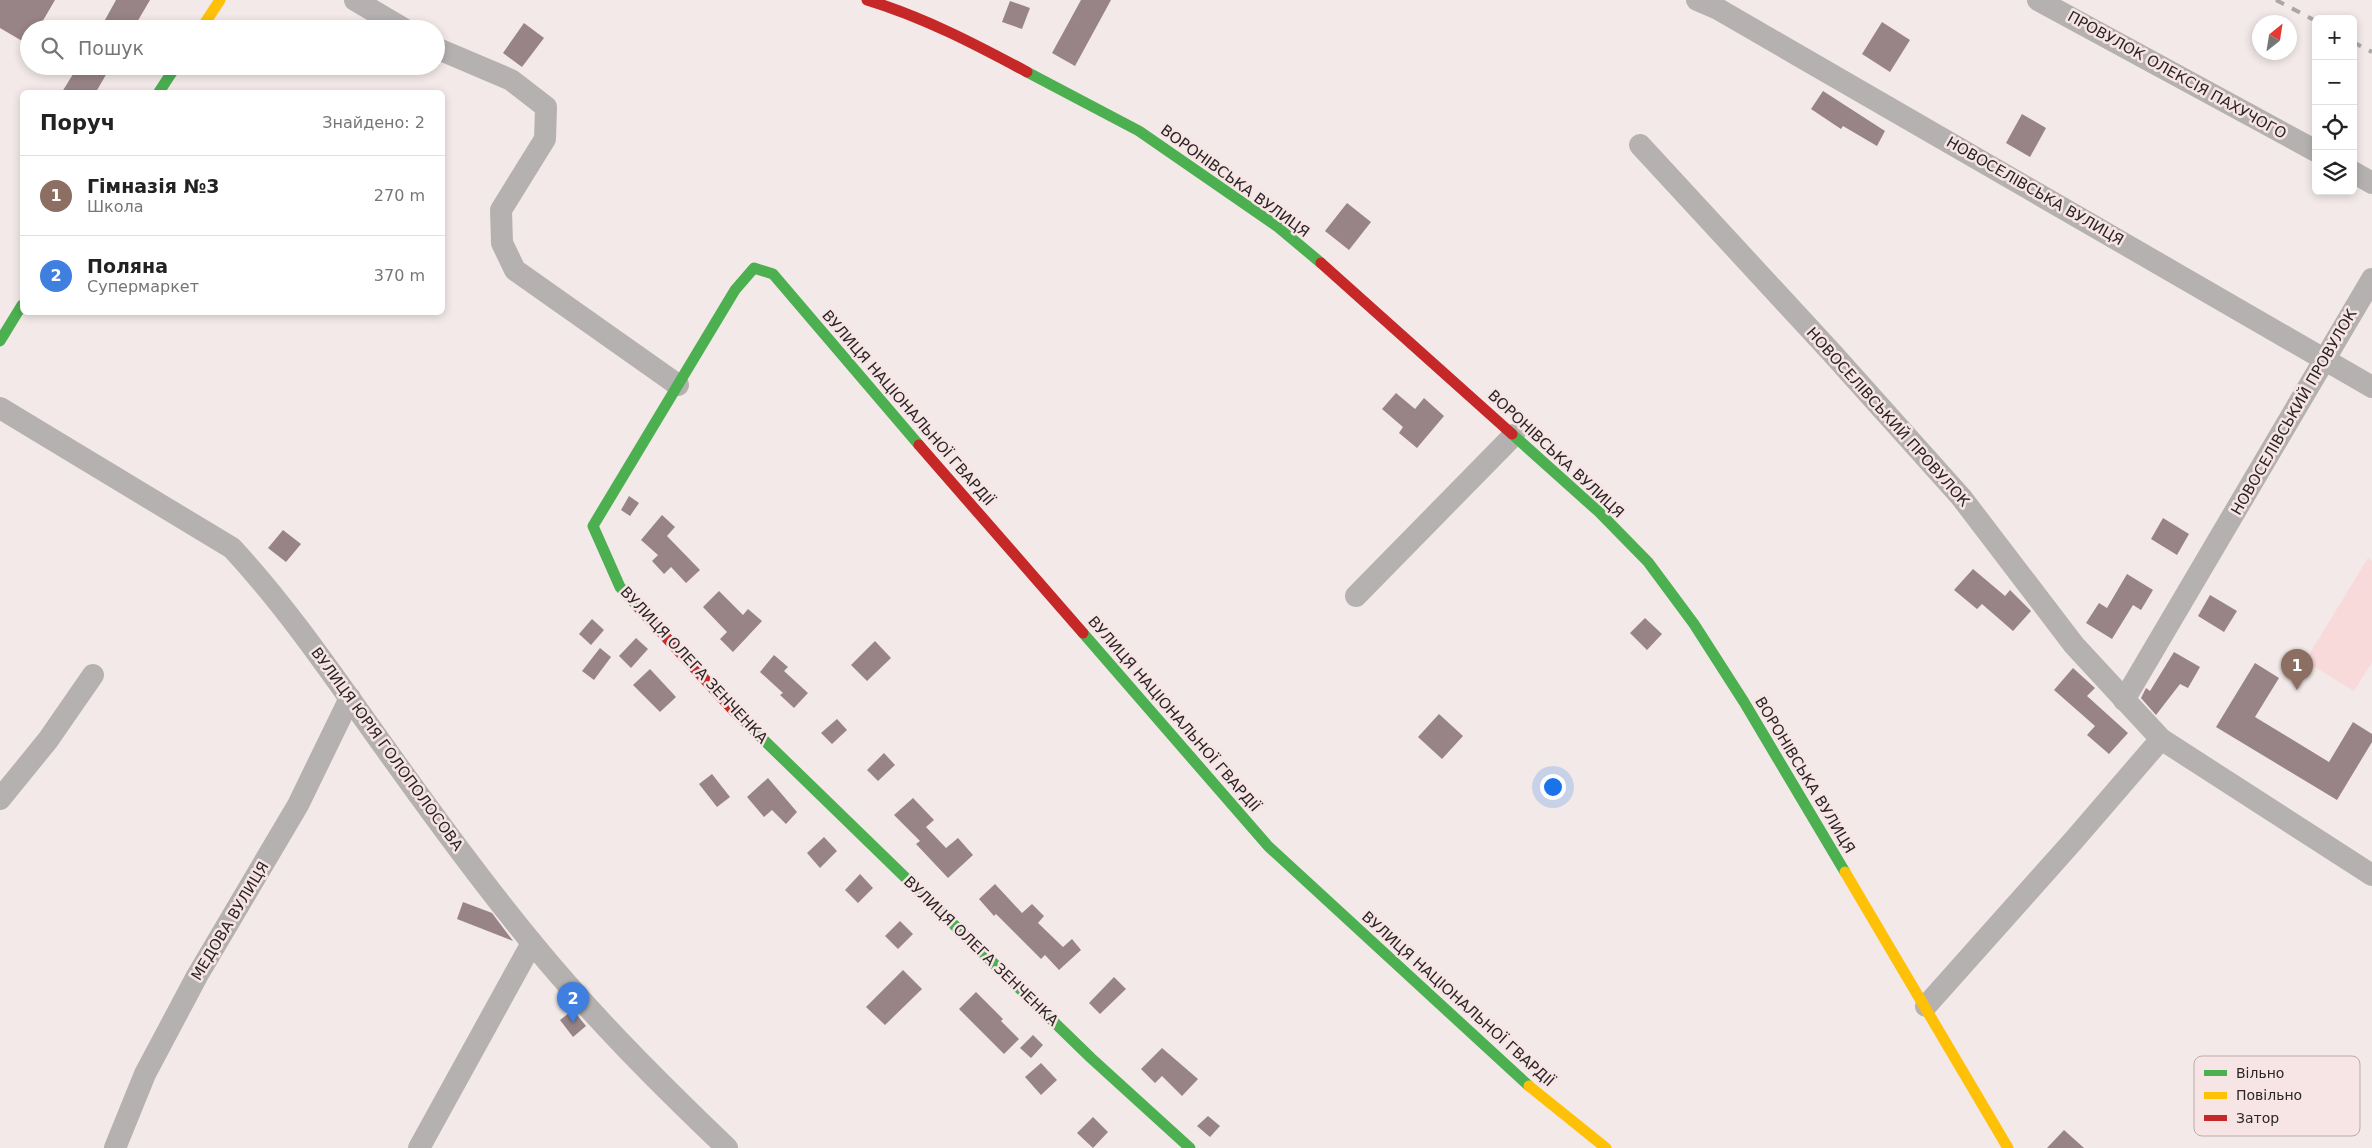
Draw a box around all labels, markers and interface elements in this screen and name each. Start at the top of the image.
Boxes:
street label: ПРОВУЛОК ОЛЕКСІЯ ПАХУЧОГО [2064,7,2290,143]
north arrow [2252,15,2297,60]
map controls [2312,15,2357,195]
button: + [2312,15,2357,60]
search box [20,20,445,75]
icon: search [38,34,66,62]
text: Пошук [78,37,144,59]
button: − [2312,60,2357,105]
button: locate [2312,105,2357,150]
text: Поруч [40,111,115,135]
text: Знайдено: 2 [322,113,425,132]
street label: ВОРОНІВСЬКА ВУЛИЦЯ [1157,121,1313,241]
street label: НОВОСЕЛІВСЬКА ВУЛИЦЯ [1943,133,2127,249]
button: layers [2312,150,2357,195]
text: Гімназія №3 [87,175,220,197]
text: 1 [50,186,62,205]
text: 270 m [374,186,425,205]
text: Школа [87,197,144,216]
text: Поляна [87,255,168,277]
text: 2 [50,266,62,285]
text: 370 m [374,266,425,285]
text: Супермаркет [87,277,199,296]
street label: НОВОСЕЛІВСЬКИЙ ПРОВУЛОК [2227,305,2361,518]
street label: ВУЛИЦЯ НАЦІОНАЛЬНОЇ ГВАРДІЇ [818,306,999,510]
street label: НОВОСЕЛІВСЬКИЙ ПРОВУЛОК [1803,323,1974,511]
street label: ВОРОНІВСЬКА ВУЛИЦЯ [1484,386,1628,522]
street label: ВУЛИЦЯ ОЛЕГА ЗЕНЧЕНКА [617,583,772,748]
street label: ВУЛИЦЯ НАЦІОНАЛЬНОЇ ГВАРДІЇ [1084,612,1265,816]
street label: ВУЛИЦЯ ЮРІЯ ГОЛОПОЛОСОВА [307,644,467,855]
pin: 1 [2281,649,2313,690]
street label: ВОРОНІВСЬКА ВУЛИЦЯ [1751,693,1859,857]
your location [1540,774,1566,800]
street label: МЕДОВА ВУЛИЦЯ [187,858,273,984]
street label: ВУЛИЦЯ ОЛЕГА ЗЕНЧЕНКА [900,872,1063,1030]
street label: ВУЛИЦЯ НАЦІОНАЛЬНОЇ ГВАРДІЇ [1358,907,1559,1091]
pin: 2 [557,982,589,1023]
legend [2194,1056,2360,1136]
text: Вільно [2236,1065,2284,1081]
text: Повільно [2236,1087,2302,1103]
text: Затор [2236,1110,2279,1126]

